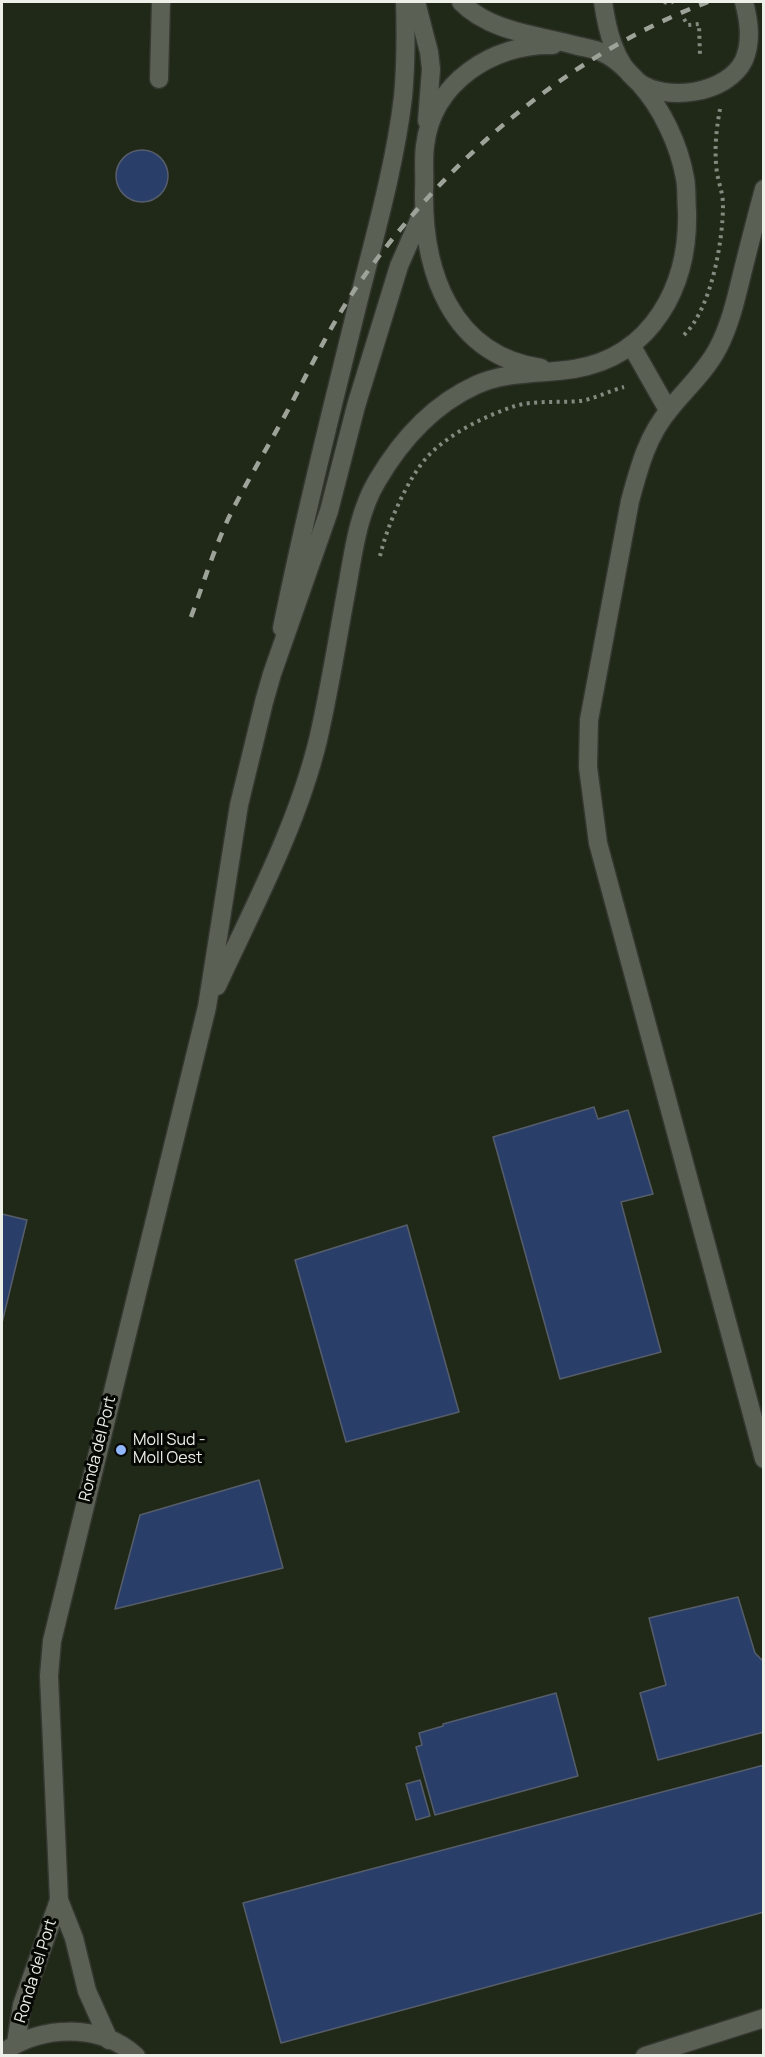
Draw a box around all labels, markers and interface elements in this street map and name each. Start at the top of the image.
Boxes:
street label: Ronda del Port [76,1394,120,1504]
place label: Moll Sud - Moll Oest [133,1431,205,1469]
marker: Moll Sud - Moll Oest [114,1443,128,1457]
street label: Ronda del Port [11,1917,61,2025]

